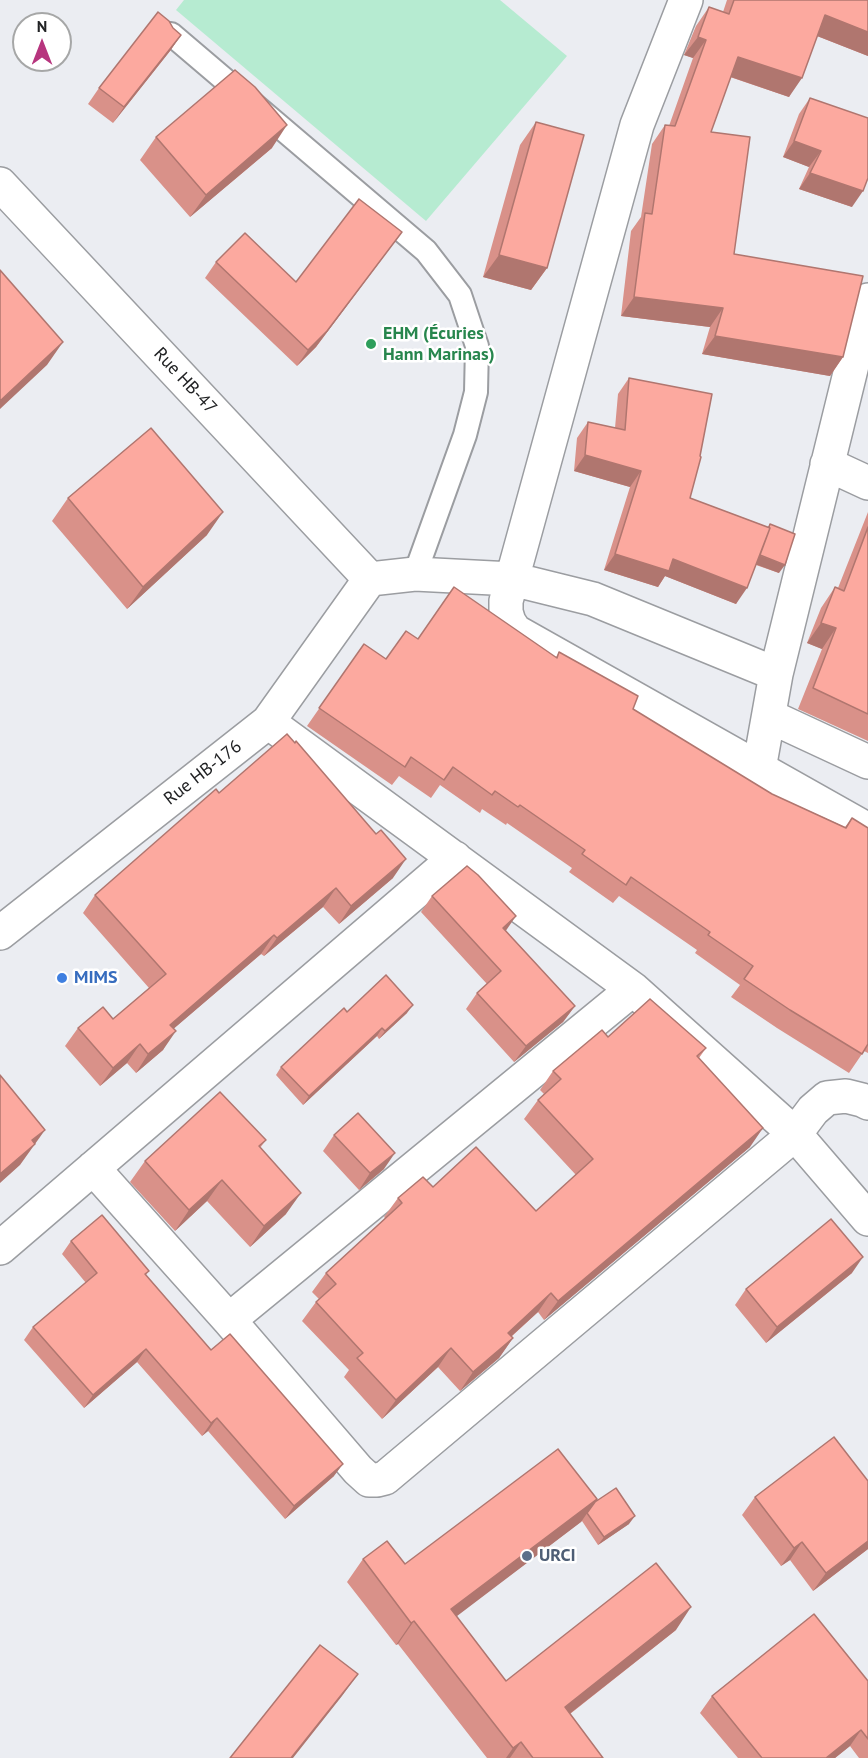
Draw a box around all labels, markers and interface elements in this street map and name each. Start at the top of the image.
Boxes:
north arrow [12,12,72,72]
text: N [37,16,47,36]
place label: EHM (Écuries Hann Marinas) [383,323,495,366]
marker: EHM (Écuries Hann Marinas) [364,337,378,351]
street label: Rue HB-47 [149,343,221,419]
street label: Rue HB-176 [160,736,246,810]
place label: MIMS [74,967,117,989]
marker: MIMS [55,971,69,985]
place label: URCI [539,1545,576,1567]
marker: URCI [520,1549,534,1563]

